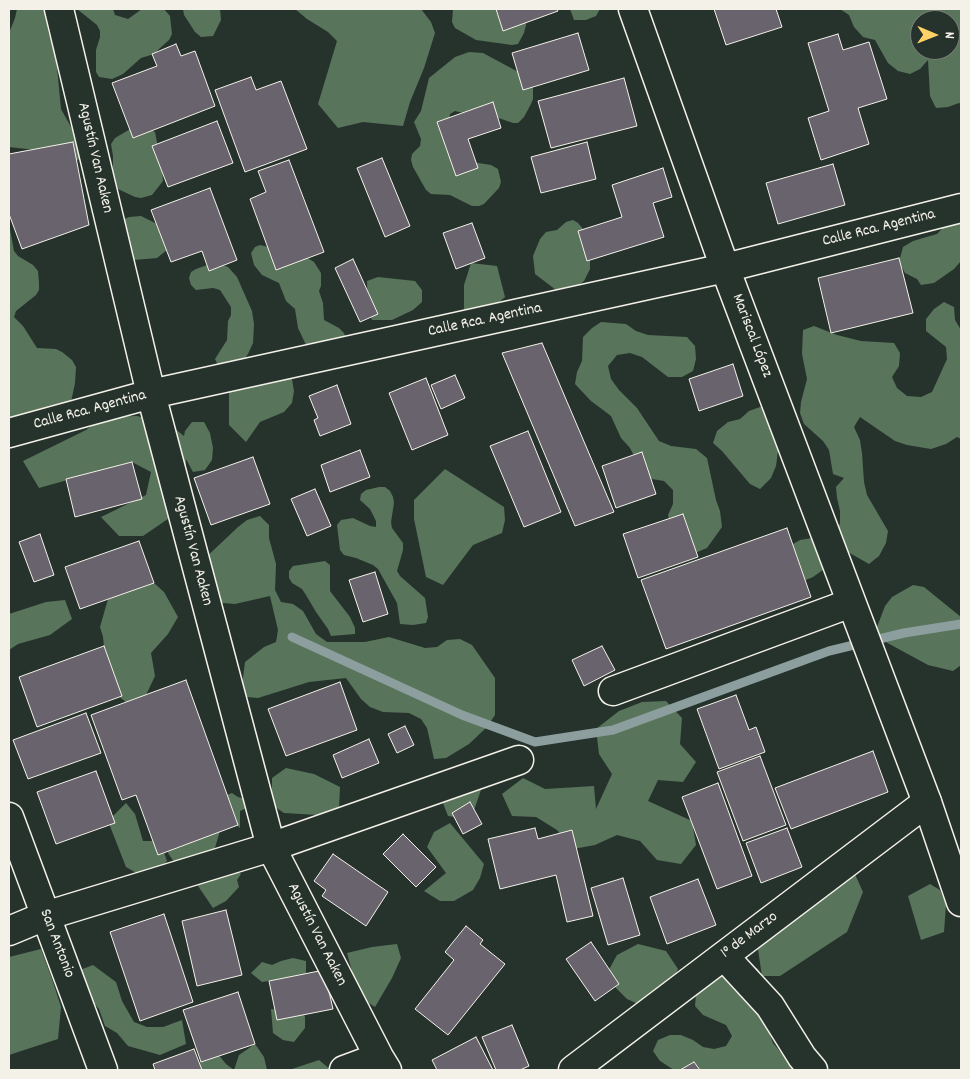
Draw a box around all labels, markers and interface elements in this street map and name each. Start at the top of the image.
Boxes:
north arrow [910,10,960,60]
text: N [939,32,959,39]
street label: Agustín Van Aaken [72,101,116,215]
street label: Calle Rca. Agentina [821,206,937,252]
street label: Mariscal López [726,291,776,381]
street label: Calle Rca. Agentina [426,300,544,342]
street label: Calle Rca. Agentina [32,387,148,435]
street label: Agustín Van Aaken [168,494,216,608]
street label: Agustín Van Aaken [282,880,350,990]
street label: San Antonio [34,907,78,981]
street label: 1° de Marzo [718,908,782,964]

